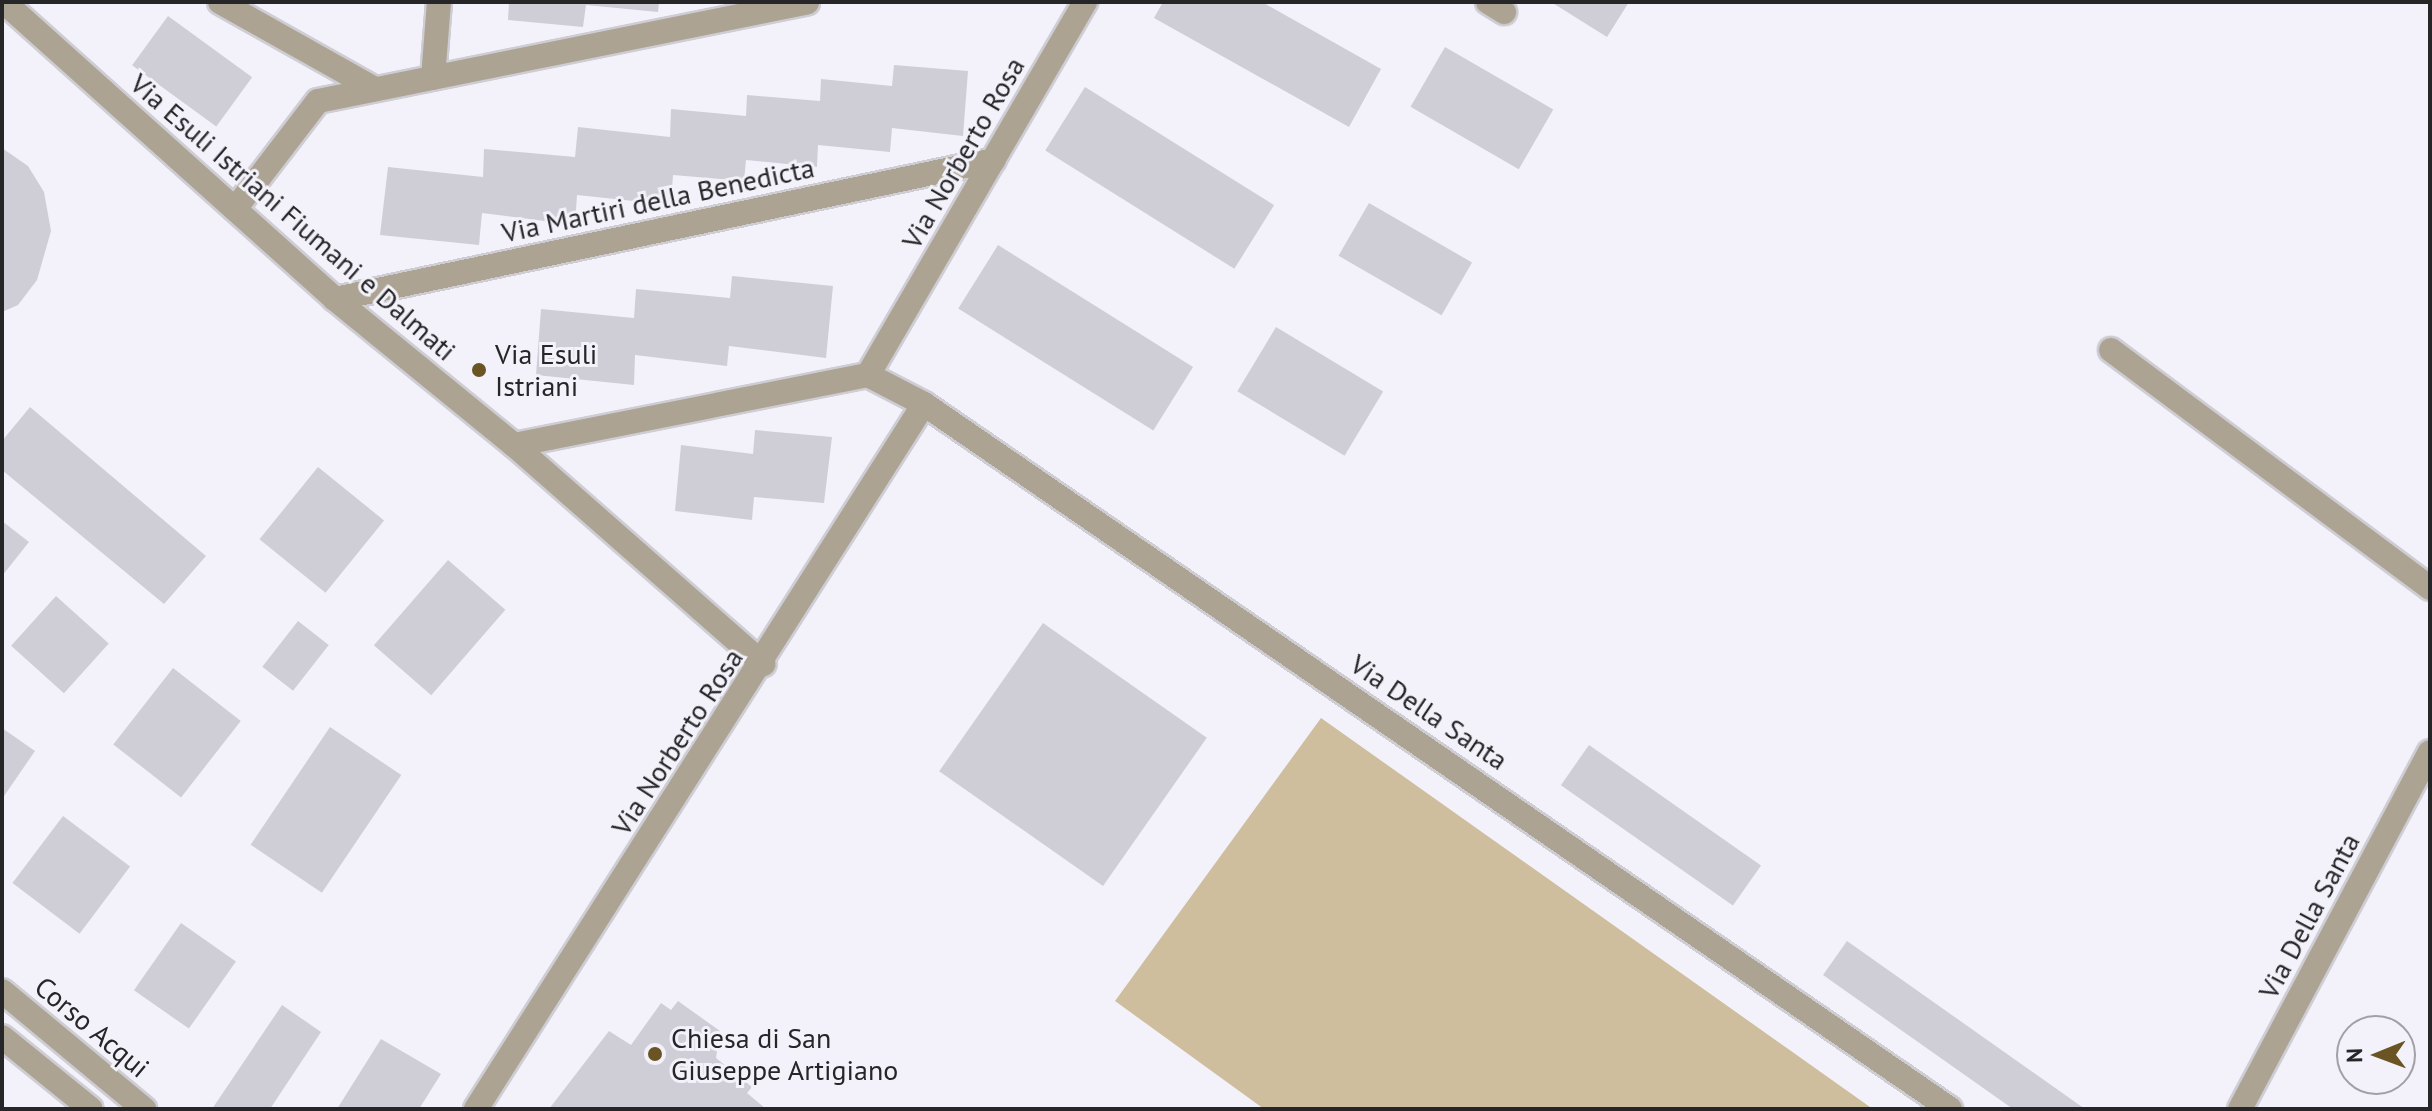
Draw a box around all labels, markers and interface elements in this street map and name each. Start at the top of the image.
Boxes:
street label: Via Norberto Rosa [895,51,1031,255]
street label: Via Esuli Istriani Fiumani e Dalmati [123,67,463,367]
street label: Via Martiri della Benedicta [499,150,817,250]
place label: Via Esuli Istriani [495,337,597,403]
marker: Via Esuli Istriani [470,361,488,379]
street label: Via Norberto Rosa [604,642,750,842]
street label: Via Della Santa [1344,647,1514,777]
street label: Via Della Santa [2251,828,2367,1004]
street label: Corso Acqui [28,969,156,1085]
north arrow [2336,1015,2416,1095]
place label: Chiesa di San Giuseppe Artigiano [671,1021,899,1087]
marker: Chiesa di San Giuseppe Artigiano [646,1045,664,1063]
text: N [2340,1048,2368,1063]

